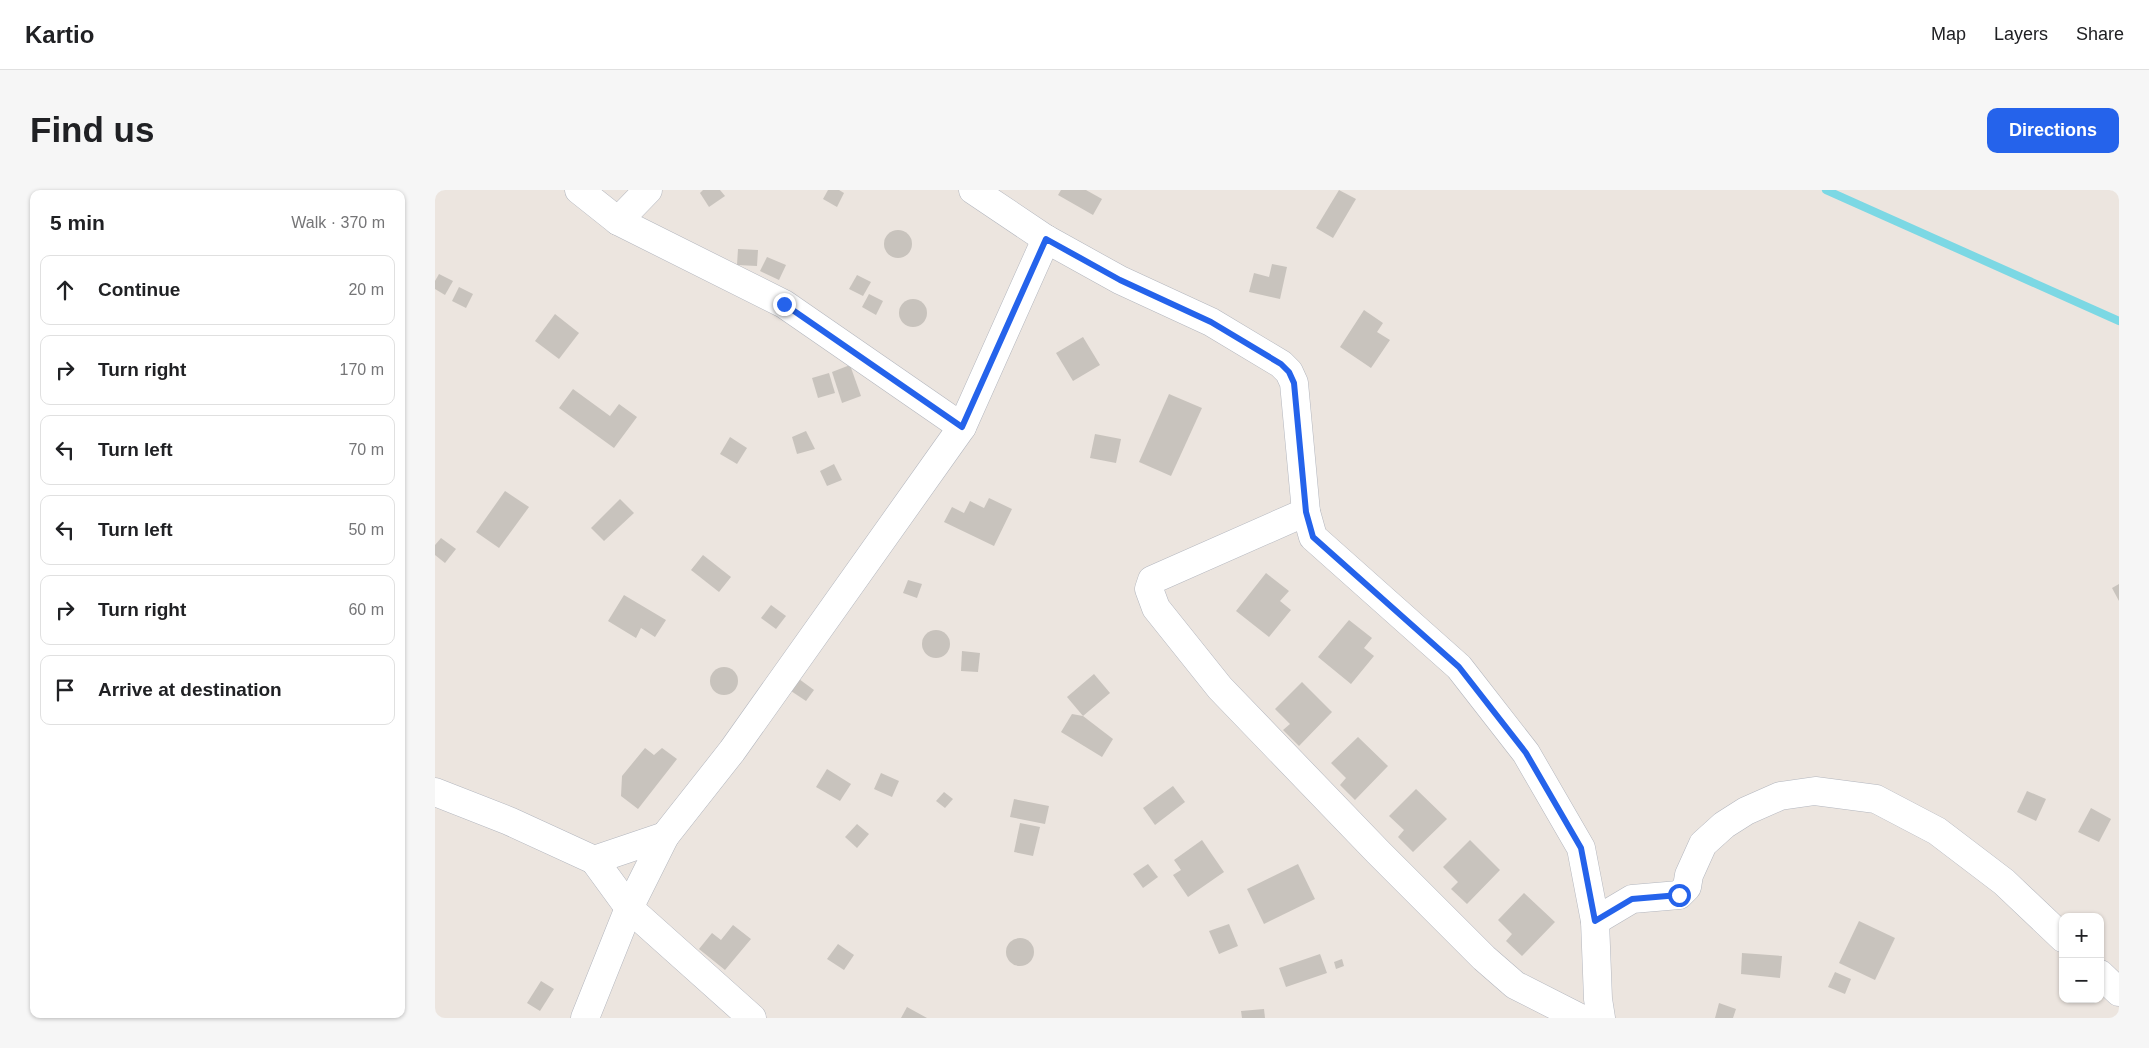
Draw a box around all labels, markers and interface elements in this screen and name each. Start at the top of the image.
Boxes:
text: Kartio [25,21,94,48]
text: Map [1931,24,1966,44]
text: Layers [1994,24,2048,44]
text: Share [2076,24,2124,44]
button: Directions [1987,108,2119,153]
text: Find us [30,110,154,149]
text: 5 min [50,211,105,234]
text: Walk · 370 m [291,214,385,231]
icon: ahead [51,276,79,304]
text: Continue [98,279,180,300]
text: 20 m [348,281,384,298]
route end [773,293,796,316]
icon: right [51,356,79,384]
text: Turn right [98,359,186,380]
text: 170 m [340,361,384,378]
icon: left [51,436,79,464]
text: Turn left [98,439,173,460]
text: 70 m [348,441,384,458]
icon: left [51,516,79,544]
text: Turn left [98,519,173,540]
text: 50 m [348,521,384,538]
icon: right [51,596,79,624]
text: Turn right [98,599,186,620]
text: 60 m [348,601,384,618]
icon: arrive [51,676,79,704]
text: Arrive at destination [98,679,282,700]
route start [1668,884,1691,907]
map controls [2059,913,2104,1003]
button: + [2059,913,2104,958]
button: − [2059,958,2104,1003]

